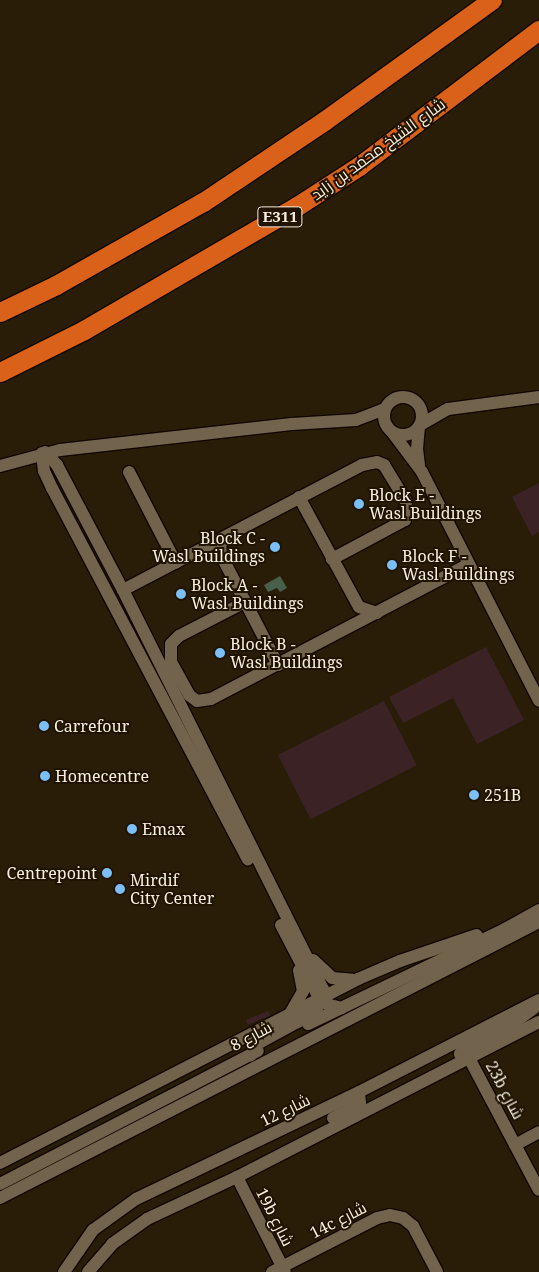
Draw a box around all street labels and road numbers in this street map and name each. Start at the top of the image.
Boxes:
street label: شارع الشيخ محمد بن زايد [307,94,449,204]
road number: E311 [256,204,304,230]
street label: شارع 8 [227,1017,275,1055]
street label: 23b شارع [482,1058,528,1122]
street label: شارع 12 [257,1090,313,1130]
street label: 19b شارع [252,1185,298,1249]
street label: 14c شارع [307,1198,369,1242]

